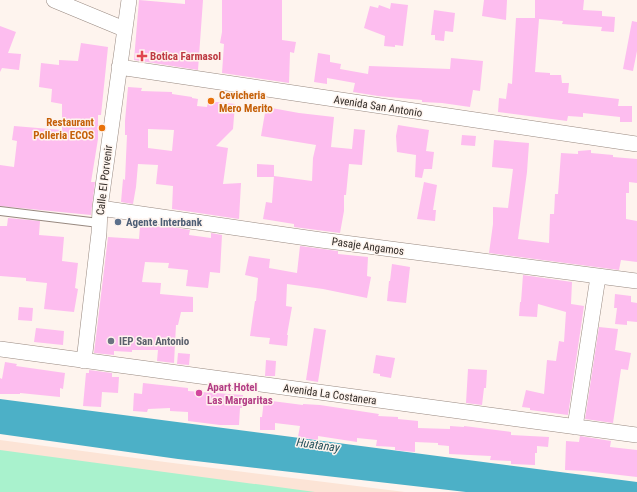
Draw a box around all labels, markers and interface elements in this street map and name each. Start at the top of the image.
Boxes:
place label: Botica Farmasol [150,50,221,63]
marker: Botica Farmasol [137,51,147,61]
place label: Cevicheria Mero Merito [219,89,273,115]
street label: Avenida San Antonio [333,93,424,120]
marker: Cevicheria Mero Merito [206,96,216,106]
place label: Restaurant Polleria ECOS [33,116,95,142]
marker: Restaurant Polleria ECOS [97,123,107,133]
street label: Calle El Porvenir [94,144,115,216]
place label: Agente Interbank [126,216,203,229]
marker: Agente Interbank [113,217,123,227]
street label: Pasaje Angamos [331,235,405,258]
place label: IEP San Antonio [119,335,190,348]
marker: IEP San Antonio [106,336,116,346]
place label: Apart Hotel Las Margaritas [207,381,273,407]
street label: Avenida La Costanera [282,382,377,407]
marker: Apart Hotel Las Margaritas [194,388,204,398]
water label: Huatanay [296,435,342,455]

